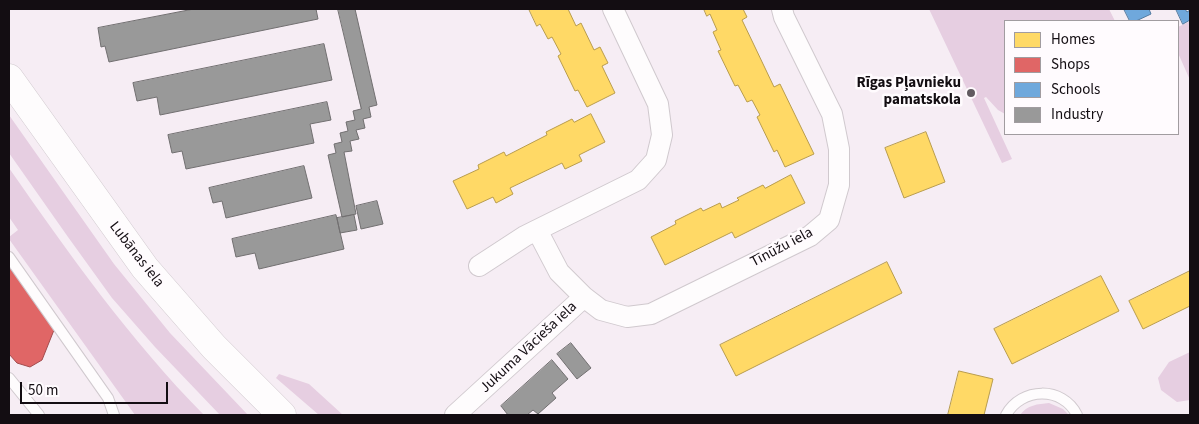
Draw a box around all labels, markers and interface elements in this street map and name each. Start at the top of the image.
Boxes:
legend [1004,20,1179,135]
text: Homes [1051,29,1095,50]
text: Shops [1051,54,1090,75]
place label: Rīgas Pļavnieku pamatskola [856,75,961,110]
text: Schools [1051,79,1100,100]
marker: Rīgas Pļavnieku pamatskola [965,87,977,99]
text: Industry [1051,104,1103,125]
street label: Lubānas iela [105,219,167,291]
street label: Tīnūžu iela [748,224,816,272]
street label: Jukuma Vācieša iela [477,298,581,398]
scale bar [22,372,170,404]
text: 50 m [28,380,58,401]

